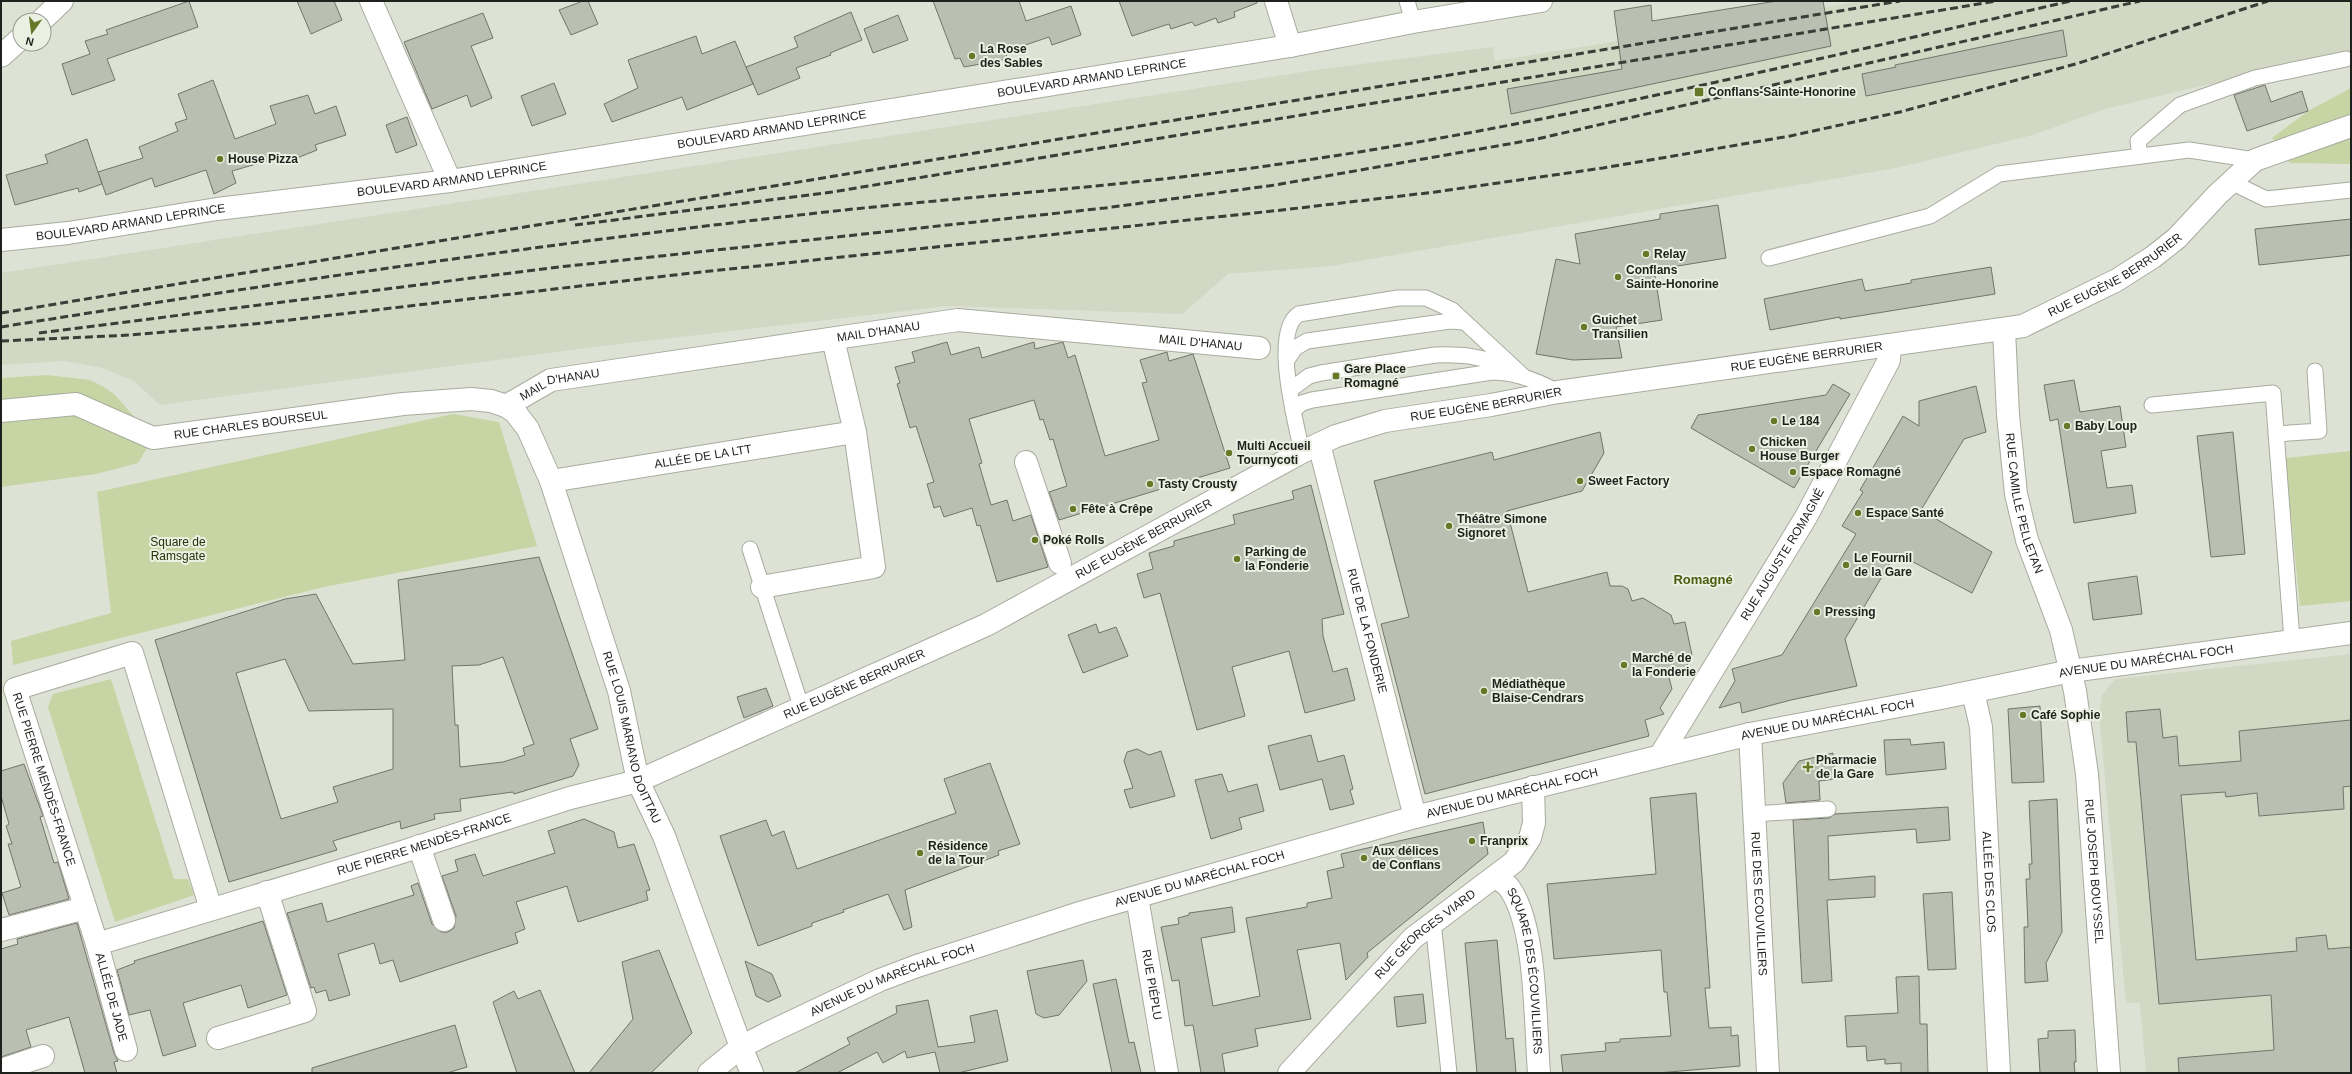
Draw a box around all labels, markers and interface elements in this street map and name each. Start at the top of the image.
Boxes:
north arrow [12,12,52,52]
text: N [24,35,35,48]
place label: La Rose des Sables [980,42,1043,70]
marker: La Rose des Sables [967,51,977,61]
street label: BOULEVARD ARMAND LEPRINCE [996,56,1187,100]
place label: Conflans-Sainte-Honorine [1708,85,1856,99]
marker: Conflans-Sainte-Honorine [1693,86,1705,98]
street label: BOULEVARD ARMAND LEPRINCE [676,107,867,151]
place label: House Pizza [228,152,298,166]
marker: House Pizza [215,154,225,164]
street label: BOULEVARD ARMAND LEPRINCE [356,159,548,199]
street label: BOULEVARD ARMAND LEPRINCE [35,201,226,243]
street label: RUE EUGÈNE BERRURIER [2046,230,2185,320]
place label: Relay [1654,247,1686,261]
marker: Relay [1641,249,1651,259]
place label: Conflans Sainte-Honorine [1626,263,1719,291]
marker: Conflans Sainte-Honorine [1613,272,1623,282]
place label: Guichet Transilien [1592,313,1648,341]
street label: MAIL D'HANAU [836,319,921,345]
marker: Guichet Transilien [1579,322,1589,332]
street label: MAIL D'HANAU [1158,332,1243,353]
street label: RUE EUGÈNE BERRURIER [1730,339,1884,374]
place label: Gare Place Romagné [1344,362,1406,390]
street label: MAIL D'HANAU [517,366,601,404]
marker: Gare Place Romagné [1331,371,1341,381]
street label: RUE EUGÈNE BERRURIER [1409,384,1563,424]
street label: RUE CHARLES BOURSEUL [173,407,329,442]
place label: Le 184 [1782,414,1820,428]
marker: Le 184 [1769,416,1779,426]
place label: Baby Loup [2075,419,2137,433]
marker: Baby Loup [2062,421,2072,431]
street label: RUE CAMILLE PELLETAN [2003,432,2046,575]
place label: Chicken House Burger [1760,435,1840,463]
place label: Multi Accueil Tournycoti [1237,439,1311,467]
street label: ALLÉE DE LA LTT [653,442,753,471]
marker: Chicken House Burger [1747,444,1757,454]
marker: Multi Accueil Tournycoti [1224,448,1234,458]
place label: Espace Romagné [1801,465,1901,479]
marker: Espace Romagné [1788,467,1798,477]
place label: Sweet Factory [1588,474,1670,488]
marker: Sweet Factory [1575,476,1585,486]
place label: Tasty Crousty [1158,477,1237,491]
marker: Tasty Crousty [1145,479,1155,489]
street label: RUE AUGUSTE ROMAGNÉ [1738,485,1827,623]
street label: RUE EUGÈNE BERRURIER [1073,496,1215,582]
place label: Fête à Crêpe [1081,502,1153,516]
marker: Fête à Crêpe [1068,504,1078,514]
place label: Espace Santé [1866,506,1944,520]
marker: Espace Santé [1853,508,1863,518]
place label: Théâtre Simone Signoret [1457,512,1547,540]
marker: Théâtre Simone Signoret [1444,521,1454,531]
place label: Poké Rolls [1043,533,1105,547]
park label: Square de Ramsgate [150,535,206,563]
marker: Poké Rolls [1030,535,1040,545]
place label: Parking de la Fonderie [1245,545,1309,573]
place label: Le Fournil de la Gare [1854,551,1912,579]
marker: Parking de la Fonderie [1232,554,1242,564]
marker: Le Fournil de la Gare [1841,560,1851,570]
street label: RUE DE LA FONDERIE [1344,567,1390,695]
district label: Romagné [1673,572,1733,587]
place label: Pressing [1825,605,1876,619]
marker: Pressing [1812,607,1822,617]
street label: AVENUE DU MARÉCHAL FOCH [2057,642,2234,680]
street label: RUE EUGÈNE BERRURIER [781,646,927,722]
street label: RUE LOUIS MARIANO DOITTAU [600,649,664,826]
place label: Marché de la Fonderie [1632,651,1696,679]
marker: Marché de la Fonderie [1619,660,1629,670]
place label: Médiathèque Blaise-Cendrars [1492,677,1584,705]
marker: Médiathèque Blaise-Cendrars [1479,686,1489,696]
street label: RUE PIERRE MENDÈS-FRANCE [10,691,78,868]
street label: AVENUE DU MARÉCHAL FOCH [1739,696,1915,743]
place label: Café Sophie [2031,708,2101,722]
marker: Café Sophie [2018,710,2028,720]
place label: Pharmacie de la Gare [1816,753,1877,781]
marker: Pharmacie de la Gare [1803,762,1813,772]
street label: AVENUE DU MARÉCHAL FOCH [1425,765,1599,821]
street label: RUE JOSEPH BOUYSSEL [2082,799,2106,944]
street label: RUE PIERRE MENDÈS-FRANCE [335,810,513,878]
street label: RUE DES ECOUVILLIERS [1748,831,1770,976]
street label: ALLÉE DES CLOS [1979,831,1999,933]
place label: Franprix [1480,834,1528,848]
marker: Franprix [1467,836,1477,846]
place label: Résidence de la Tour [928,839,988,867]
place label: Aux délices de Conflans [1372,844,1441,872]
marker: Résidence de la Tour [915,848,925,858]
street label: AVENUE DU MARÉCHAL FOCH [1113,848,1286,910]
marker: Aux délices de Conflans [1359,853,1369,863]
street label: SQUARE DES ÉCOUVILLIERS [1504,885,1545,1055]
street label: RUE GEORGES VIARD [1372,886,1479,982]
street label: AVENUE DU MARÉCHAL FOCH [808,941,976,1019]
street label: RUE PIÉPLU [1139,948,1165,1021]
street label: ALLÉE DE JADE [93,951,130,1043]

